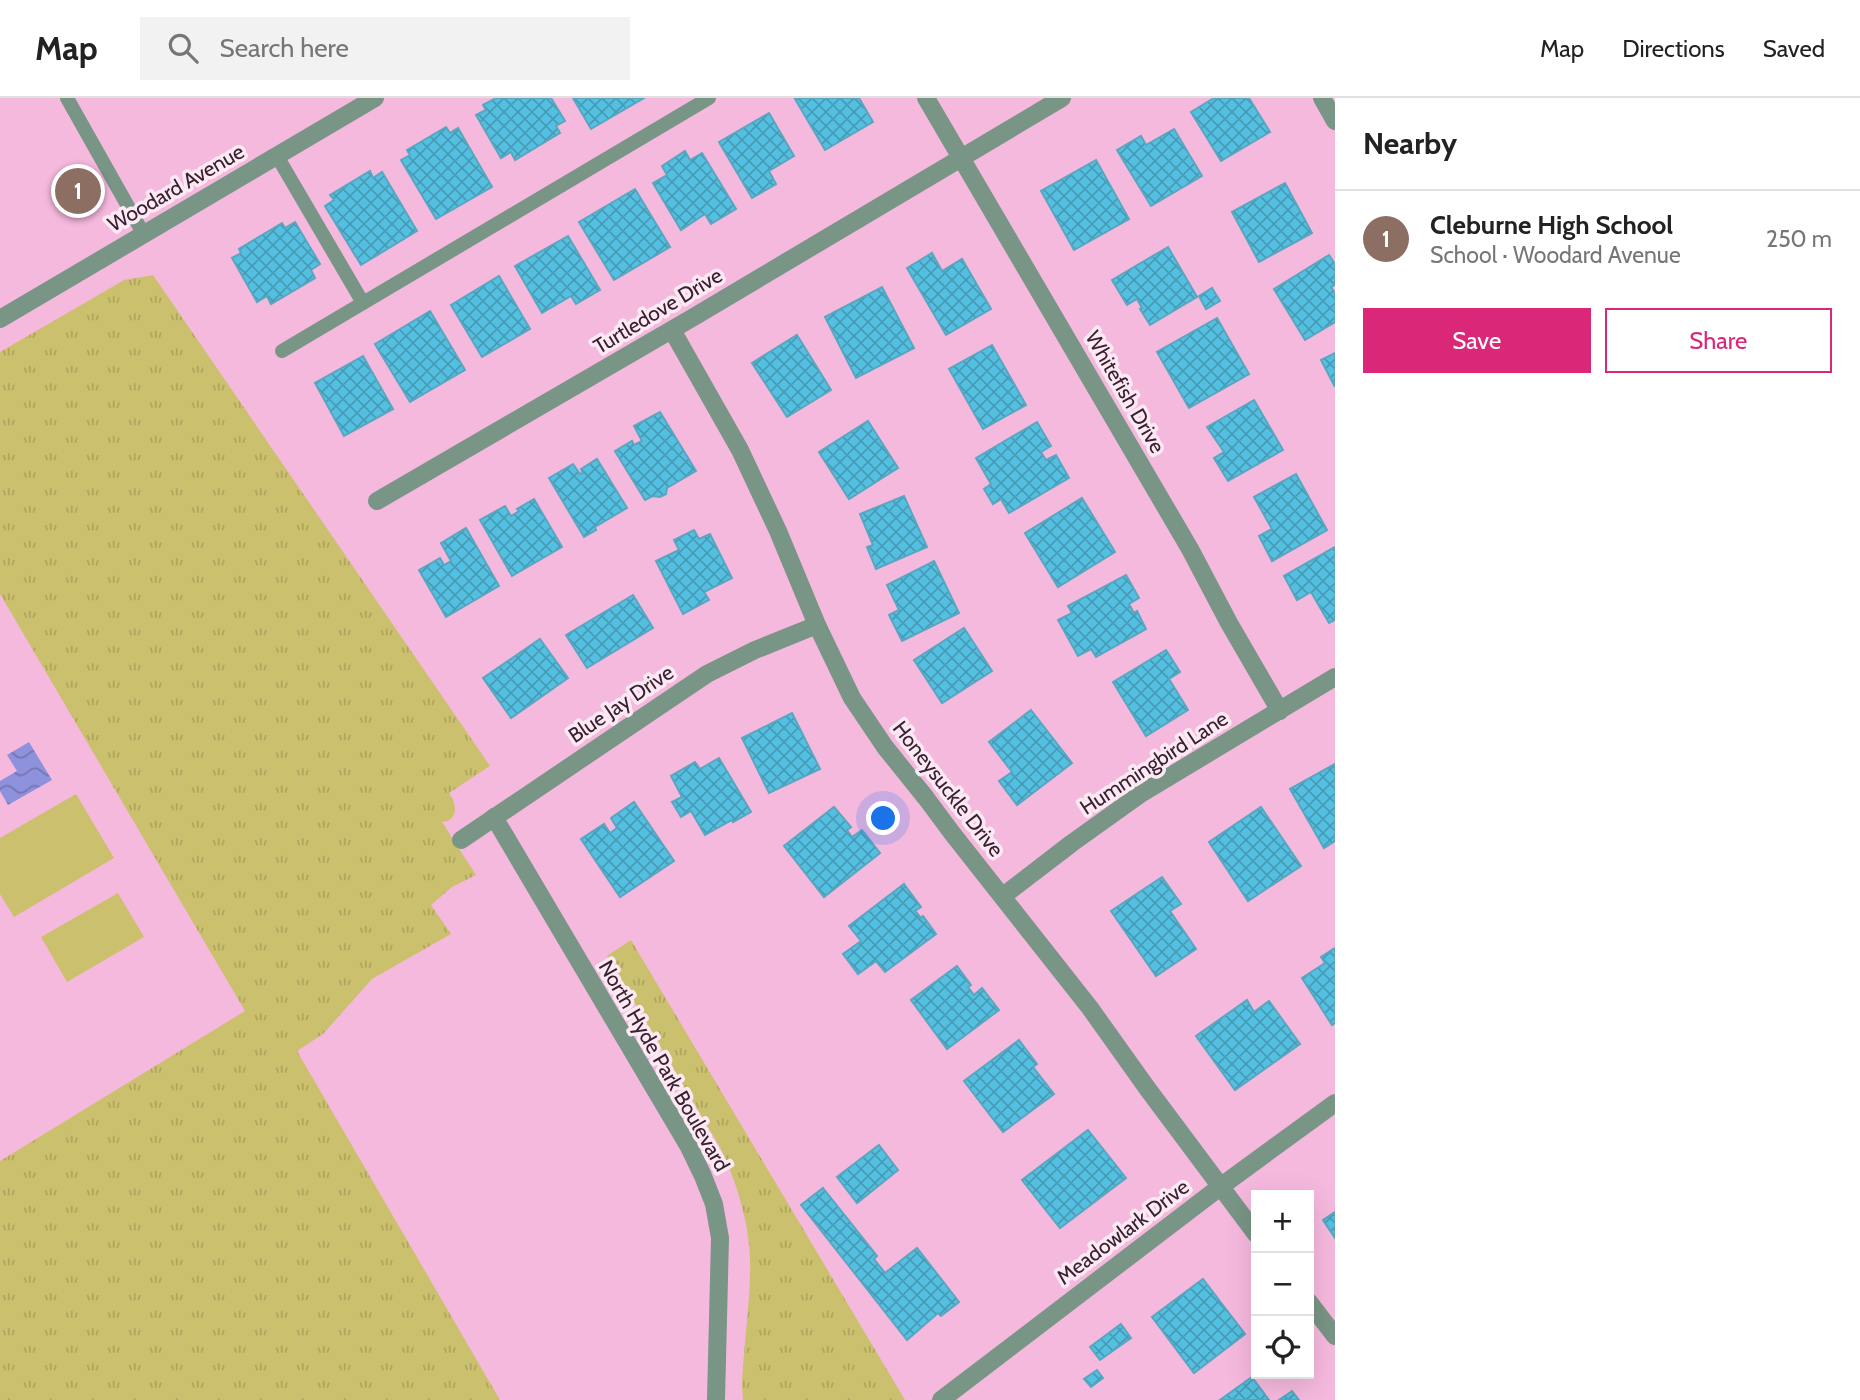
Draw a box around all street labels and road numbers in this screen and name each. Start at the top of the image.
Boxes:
street label: Woodard Avenue [103,138,249,237]
street label: Turtledove Drive [589,262,727,359]
street label: Whitefish Drive [1080,326,1171,457]
street label: Blue Jay Drive [564,659,678,748]
street label: Hummingbird Lane [1075,705,1232,820]
street label: Honeysuckle Drive [888,716,1009,862]
street label: North Hyde Park Boulevard [594,956,735,1176]
street label: Meadowlark Drive [1052,1174,1194,1289]

